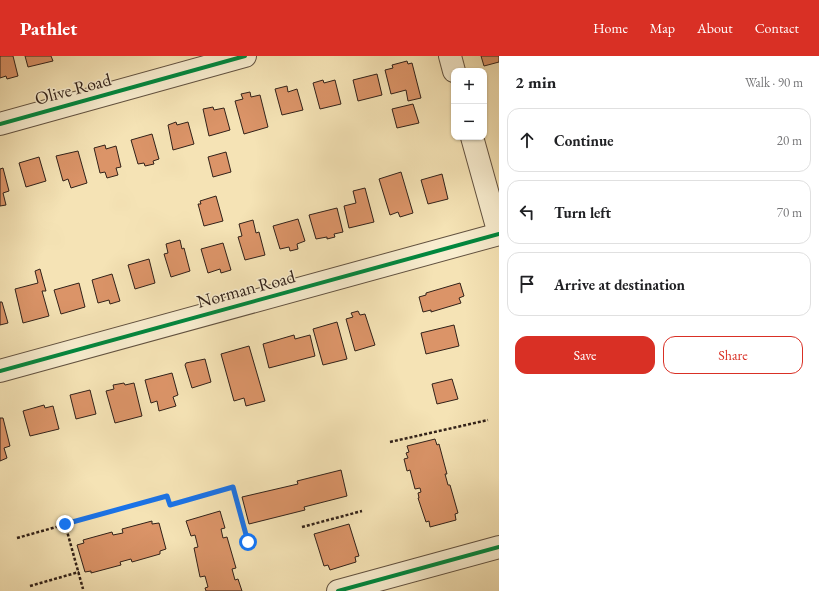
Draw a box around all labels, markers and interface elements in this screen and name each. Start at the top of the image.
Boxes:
text: Pathlet [20,16,77,41]
text: Home [593,19,628,37]
text: Map [650,19,675,37]
text: About [697,19,733,37]
text: Contact [755,19,799,37]
street label: Olive Road [32,67,114,110]
map controls [451,68,487,140]
button: + [451,68,487,104]
text: 2 min [515,71,556,93]
text: Walk · 90 m [745,74,803,91]
button: − [451,104,487,140]
icon: ahead [516,129,538,151]
text: Continue [554,131,614,150]
text: 20 m [777,132,802,149]
icon: left [516,201,538,223]
text: Turn left [554,203,611,222]
text: 70 m [777,204,802,221]
street label: Norman Road [194,264,299,313]
icon: arrive [516,273,538,295]
text: Arrive at destination [554,275,685,294]
button: Save [515,336,655,374]
button: Share [663,336,803,374]
route end [56,515,74,533]
route start [239,533,257,551]

